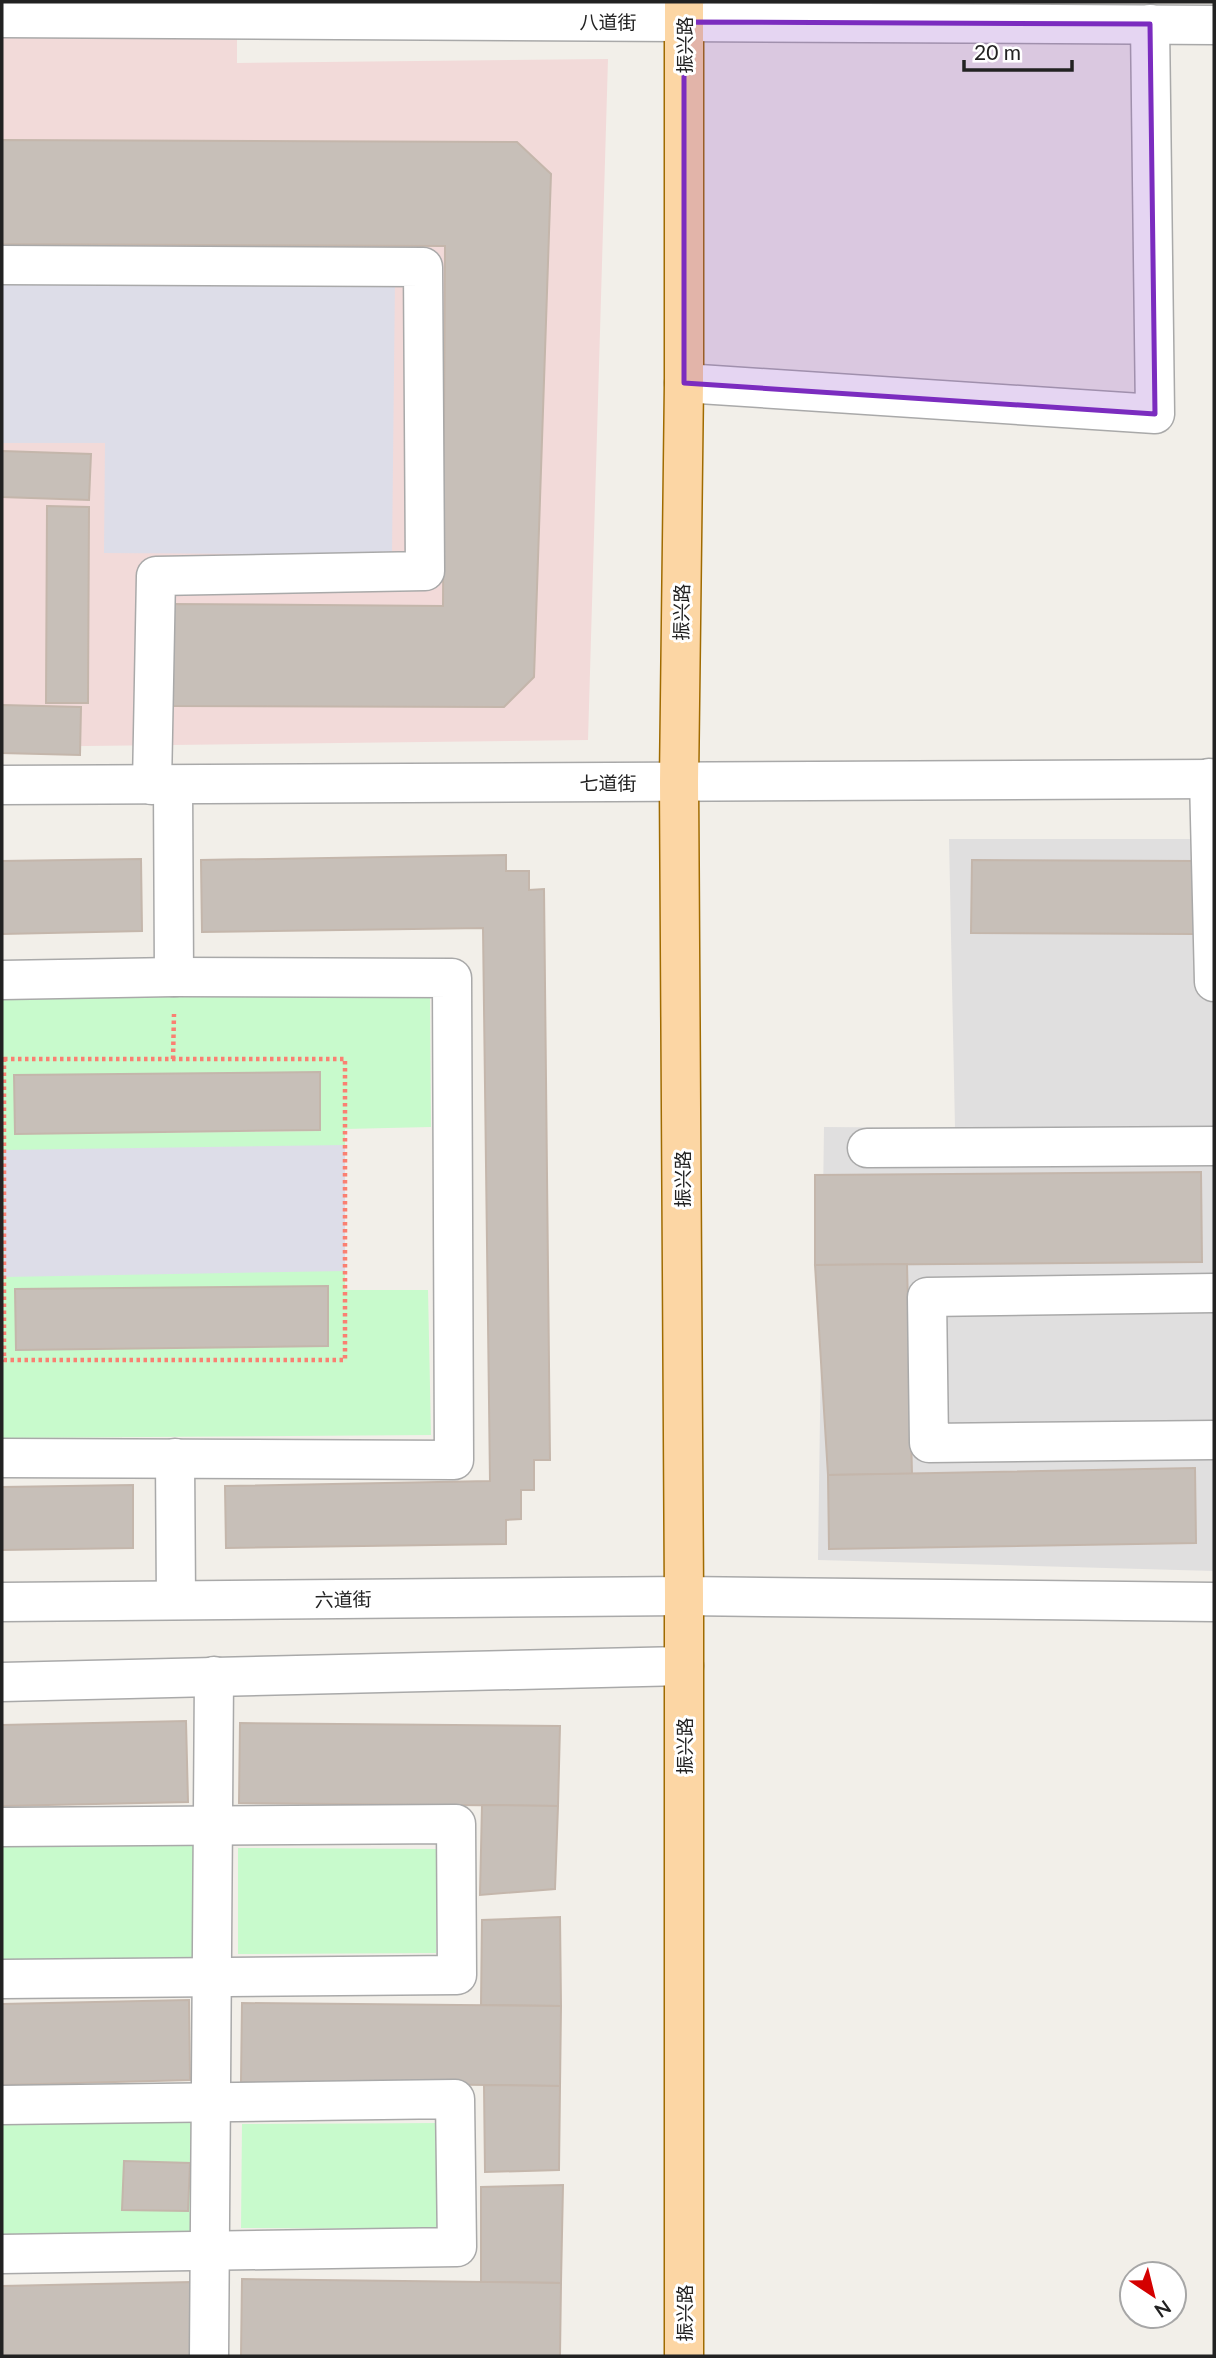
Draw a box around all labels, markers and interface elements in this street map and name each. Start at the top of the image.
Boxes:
street label: 八道街 [579,10,637,33]
street label: 振兴路 [673,16,696,74]
scale bar [964,28,1072,72]
text: 20 m [974,39,1021,64]
street label: 振兴路 [669,583,693,641]
street label: 七道街 [579,771,637,794]
street label: 振兴路 [671,1150,694,1208]
street label: 六道街 [314,1587,372,1611]
street label: 振兴路 [673,1717,696,1775]
north arrow [1118,2260,1188,2330]
street label: 振兴路 [673,2284,696,2342]
text: N [1150,2296,1176,2323]

